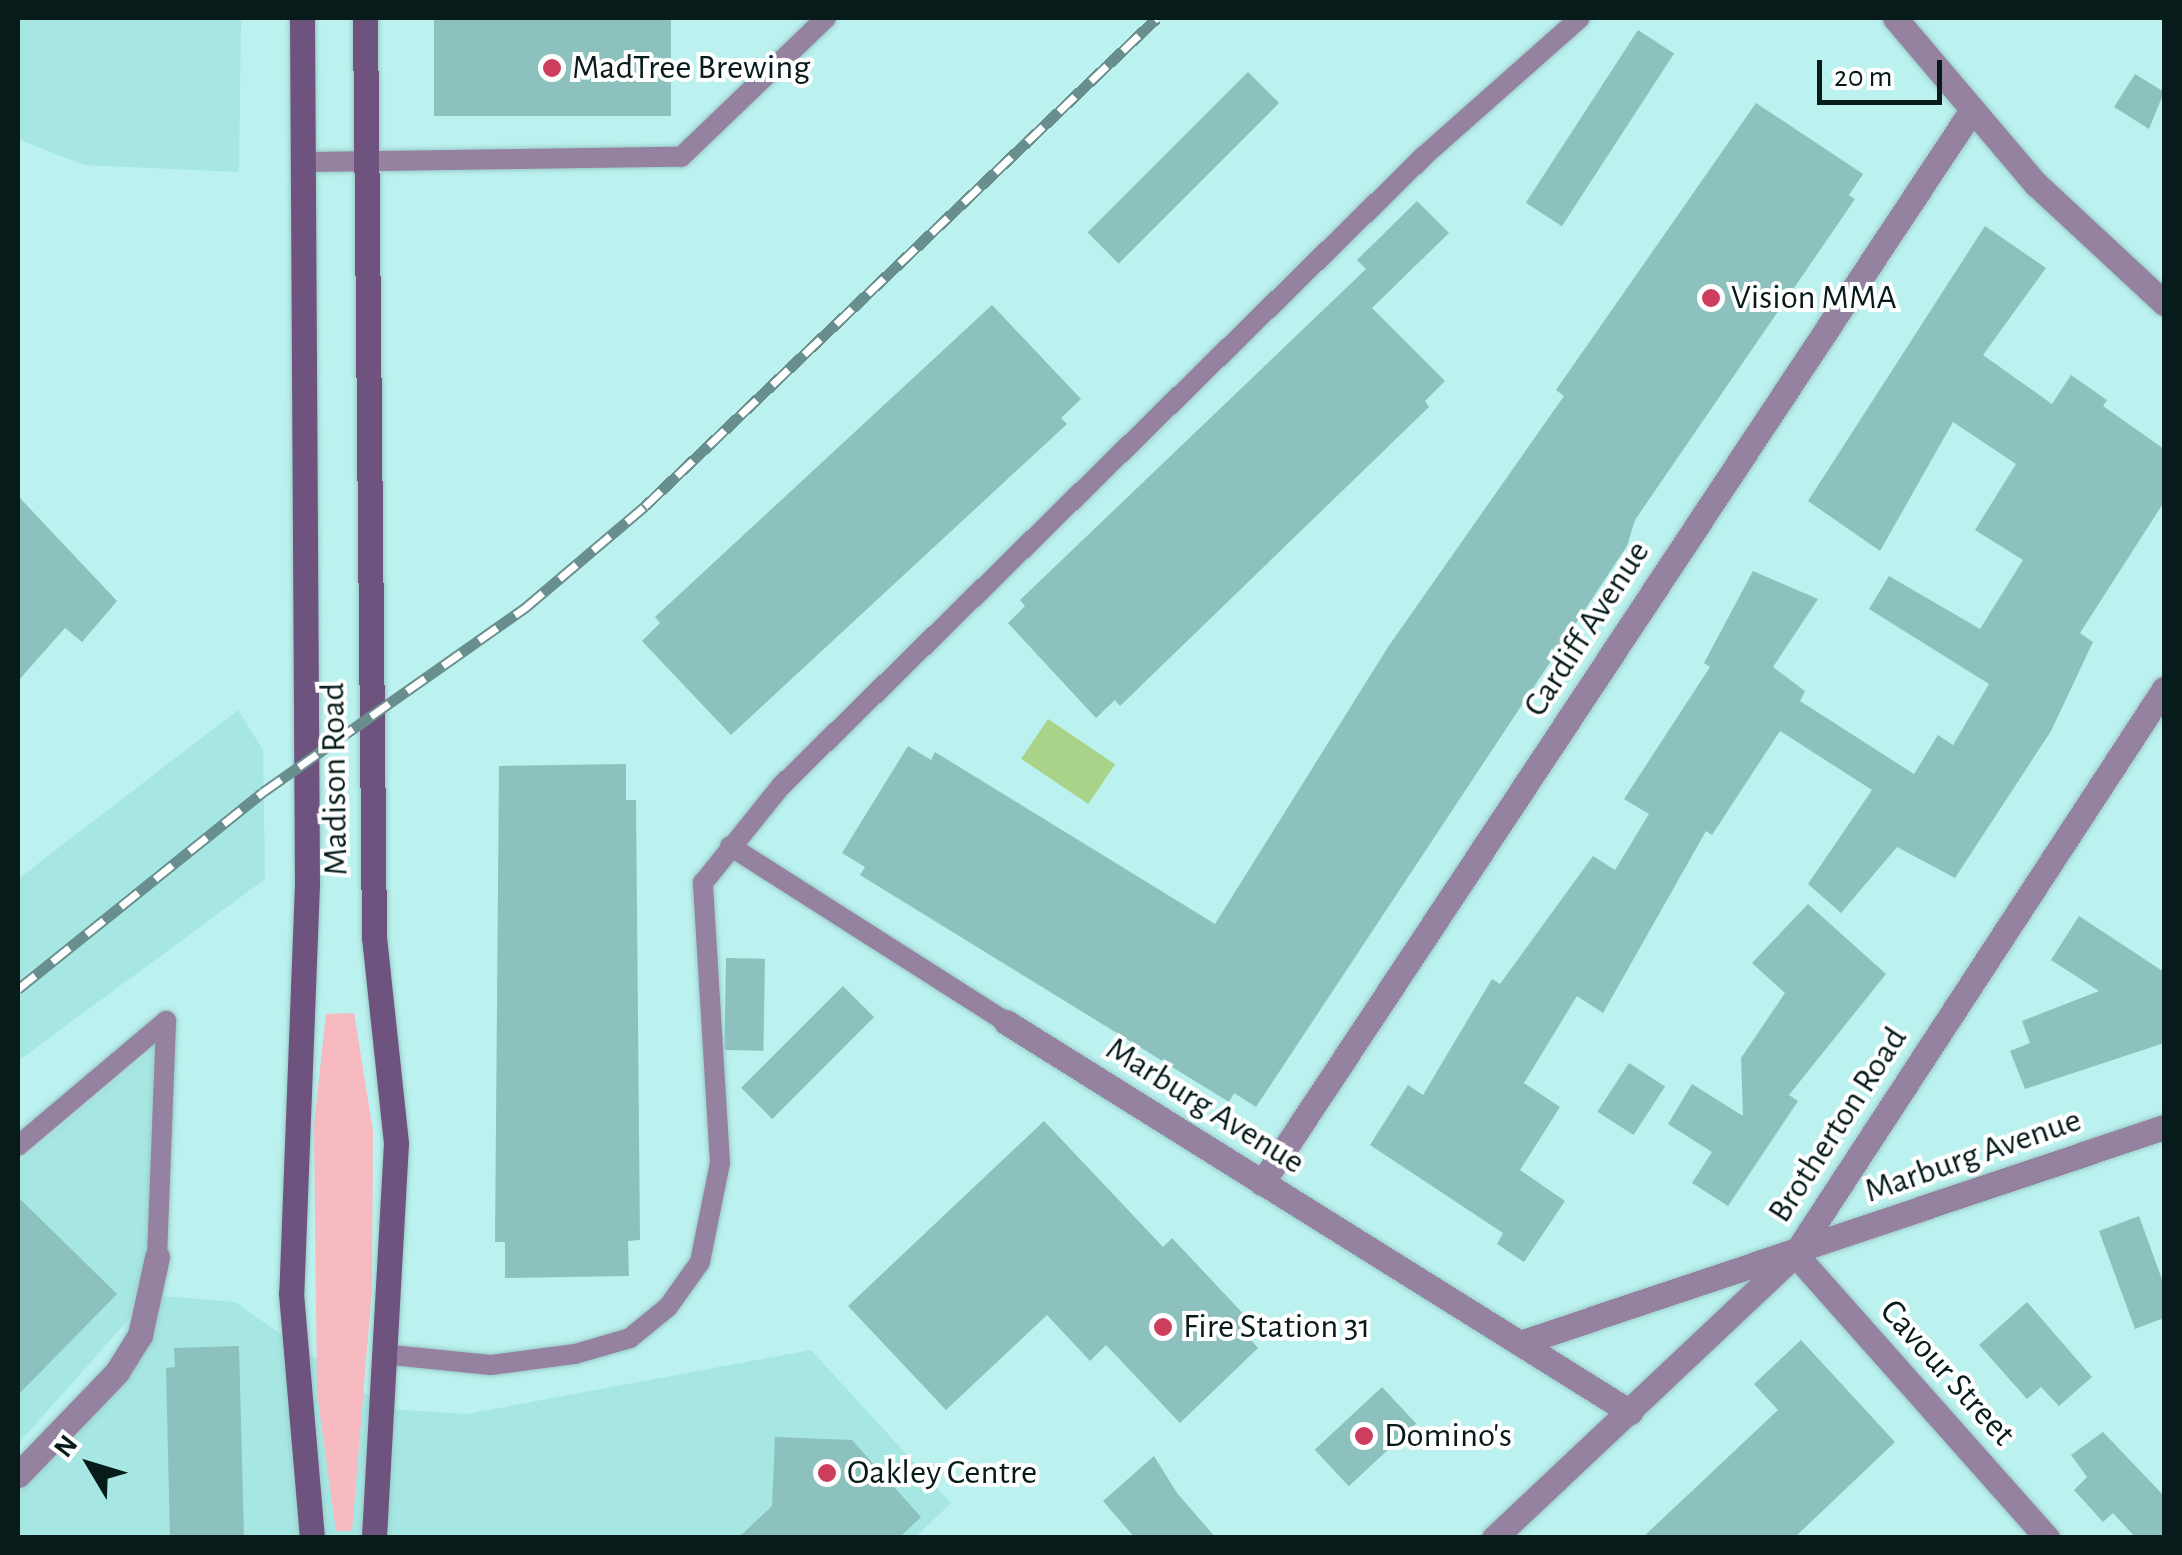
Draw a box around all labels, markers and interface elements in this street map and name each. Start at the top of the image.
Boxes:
scale bar [1822,40,1947,102]
place label: MadTree Brewing [572,47,810,89]
marker: MadTree Brewing [541,57,563,79]
text: 20 m [1834,62,1892,92]
place label: Vision MMA [1731,277,1897,319]
marker: Vision MMA [1700,287,1722,309]
street label: Cardiff Avenue [1515,533,1659,725]
street label: Madison Road [312,682,358,876]
street label: Brotherton Road [1759,1019,1917,1231]
street label: Marburg Avenue [1098,1028,1312,1184]
street label: Marburg Avenue [1859,1099,2087,1213]
street label: Cavour Street [1870,1291,2024,1455]
place label: Fire Station 31 [1183,1306,1370,1348]
marker: Fire Station 31 [1152,1316,1174,1338]
north arrow [40,1415,140,1515]
place label: Domino's [1384,1415,1512,1457]
marker: Domino's [1353,1425,1375,1447]
text: N [49,1430,83,1463]
place label: Oakley Centre [847,1452,1037,1494]
marker: Oakley Centre [816,1462,838,1484]

